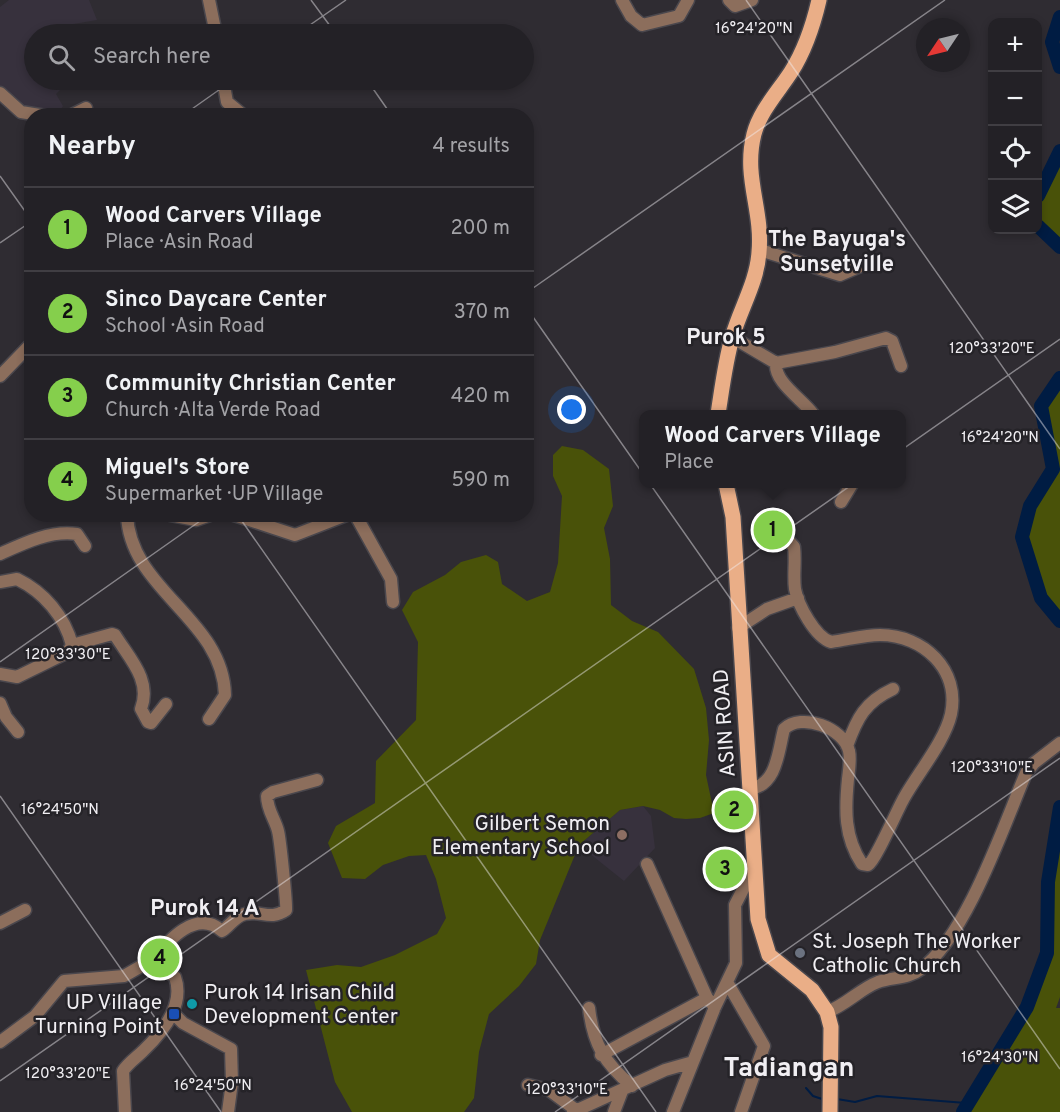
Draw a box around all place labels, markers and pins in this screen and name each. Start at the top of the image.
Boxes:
pin: 1 [754,508,792,552]
pin: 2 [714,788,754,832]
place label: Gilbert Semon Elementary School [432,811,610,862]
marker: Gilbert Semon Elementary School [615,828,629,842]
pin: 3 [706,846,744,892]
place label: St. Joseph The Worker Catholic Church [812,929,1021,980]
pin: 4 [140,936,180,980]
marker: St. Joseph The Worker Catholic Church [793,946,807,960]
place label: Purok 14 Irisan Child Development Center [204,980,398,1031]
place label: UP Village Turning Point [35,990,162,1041]
marker: Purok 14 Irisan Child Development Center [185,997,199,1011]
marker: UP Village Turning Point [167,1007,181,1021]

